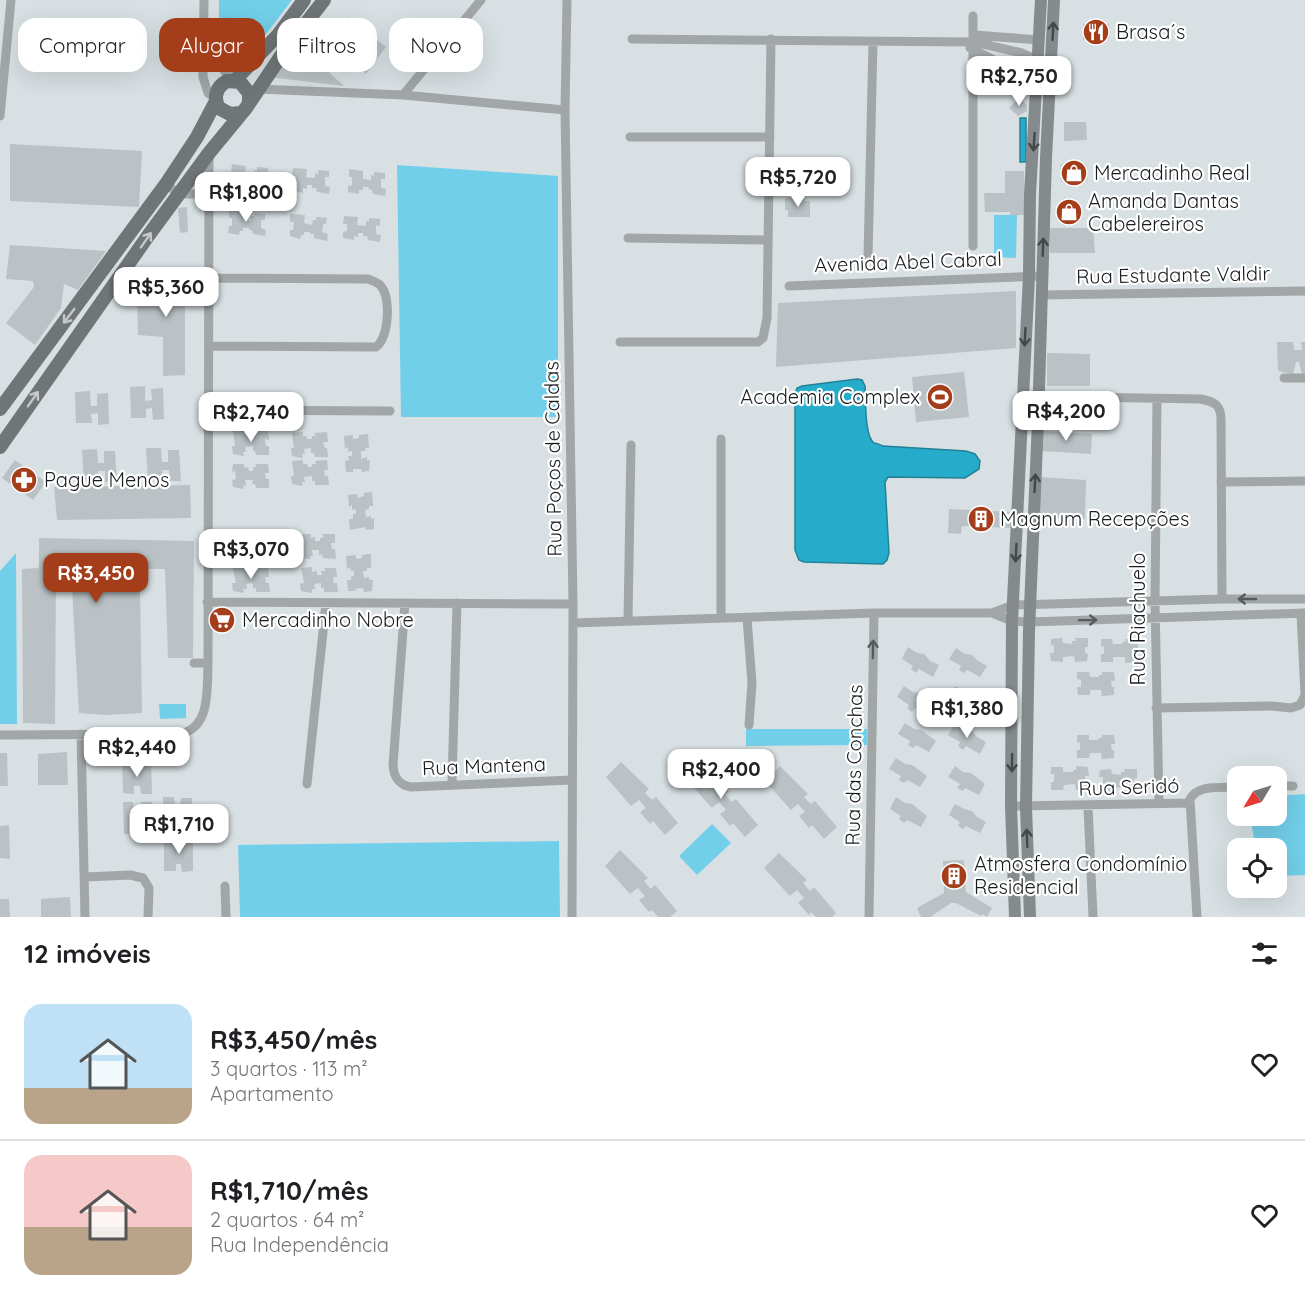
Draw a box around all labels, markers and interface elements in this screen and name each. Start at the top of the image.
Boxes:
restaurant icon: Brasa´s [1081,17,1111,47]
chip: Comprar [18,18,147,72]
chip: Alugar [159,18,265,72]
chip: Filtros [277,18,377,72]
chip: Novo [389,18,483,72]
place label: Brasa´s [1116,19,1185,44]
one-way arrow [1047,21,1058,41]
pin: R$2,750 [964,56,1074,107]
text: R$2,750 [980,63,1058,88]
one-way arrow [1028,132,1039,152]
pin: R$5,720 [743,157,853,208]
shop icon: Mercadinho Real [1059,158,1089,188]
place label: Mercadinho Real [1094,160,1250,185]
text: R$5,720 [759,164,837,189]
pin: R$1,800 [191,172,301,223]
text: R$1,800 [209,179,283,204]
place label: Amanda Dantas Cabelereiros [1088,188,1239,236]
shop icon: Amanda Dantas Cabelereiros [1054,197,1084,227]
one-way arrow [140,232,152,248]
one-way arrow [1037,237,1049,257]
street label: Avenida Abel Cabral [814,246,1002,277]
street label: Rua Estudante Valdir [1076,260,1270,289]
pin: R$5,360 [111,267,221,318]
text: R$5,360 [128,274,204,299]
one-way arrow [63,307,75,323]
one-way arrow [1020,327,1031,347]
street label: Rua Poços de Caldas [538,361,567,557]
sports icon: Academia Complex [925,382,955,412]
place label: Academia Complex [740,384,920,409]
pin: R$4,200 [1011,391,1121,442]
one-way arrow [27,392,40,408]
pin: R$2,740 [196,392,306,443]
text: R$4,200 [1027,398,1105,423]
text: R$2,740 [213,399,289,424]
pharmacy icon: Pague Menos [9,465,39,495]
place label: Pague Menos [44,467,169,492]
one-way arrow [1030,474,1041,494]
building icon: Magnum Recepções [966,504,996,534]
place label: Magnum Recepções [1000,506,1189,531]
pin: R$3,070 [196,529,306,580]
text: R$3,070 [213,536,289,561]
one-way arrow [1010,542,1021,562]
pin: R$3,450 [41,553,151,604]
street label: Rua Riachuelo [1125,553,1150,685]
text: R$3,450 [57,560,135,585]
one-way arrow [1237,593,1257,605]
supermarket icon: Mercadinho Nobre [207,605,237,635]
place label: Mercadinho Nobre [242,607,414,632]
one-way arrow [1077,614,1097,626]
one-way arrow [868,639,879,659]
street label: Rua das Conchas [840,684,867,846]
pin: R$1,380 [912,688,1022,739]
text: R$1,380 [931,695,1003,720]
pin: R$2,440 [82,727,192,778]
text: R$2,440 [98,734,176,759]
pin: R$2,400 [666,749,776,800]
street label: Rua Mantena [422,751,546,780]
one-way arrow [1006,753,1018,773]
text: R$2,400 [682,756,760,781]
north arrow [1227,766,1287,826]
map controls [1227,766,1287,898]
street label: Rua Seridó [1078,772,1180,801]
pin: R$1,710 [124,804,234,855]
text: R$1,710 [144,811,214,836]
one-way arrow [1021,828,1033,848]
button: locate [1227,838,1287,898]
place label: Atmosfera Condomínio Residencial [974,851,1187,899]
building icon: Atmosfera Condomínio Residencial [939,861,969,891]
text: 12 imóveis [24,937,151,970]
icon: filters [1248,937,1281,970]
text: R$3,450/mês [210,1023,377,1056]
icon: home [72,1028,144,1100]
icon: heart [1248,1048,1281,1081]
text: 3 quartos · 113 m² [210,1056,368,1081]
text: Apartamento [210,1081,334,1106]
text: R$1,710/mês [210,1174,369,1207]
icon: home [72,1179,144,1251]
icon: heart [1248,1199,1281,1232]
text: 2 quartos · 64 m² [210,1207,364,1232]
text: Rua Independência [210,1232,389,1257]

